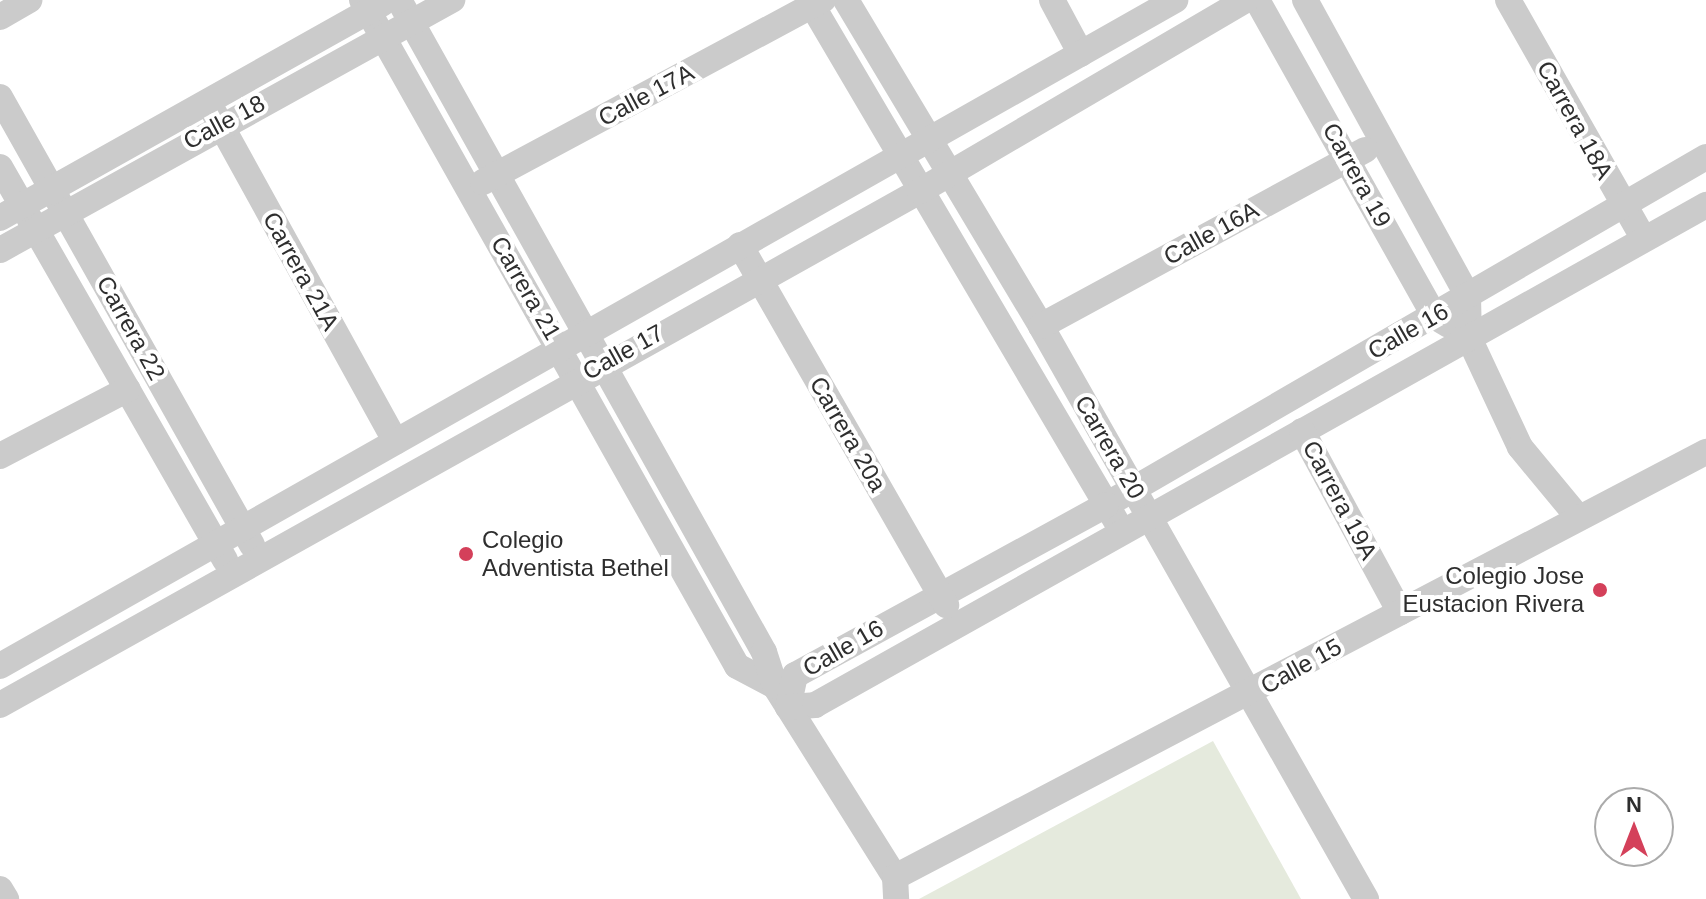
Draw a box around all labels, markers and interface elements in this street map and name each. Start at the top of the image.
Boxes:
street label: Carrera 18A [1531,56,1619,184]
street label: Calle 17A [593,58,699,132]
street label: Calle 18 [178,89,270,155]
street label: Carrera 19 [1317,118,1397,232]
street label: Calle 16A [1159,195,1263,271]
street label: Carrera 21A [257,207,345,335]
street label: Carrera 21 [485,231,567,345]
street label: Carrera 22 [91,271,171,385]
street label: Calle 16 [1363,297,1453,365]
street label: Calle 17 [578,318,668,386]
street label: Carrera 20a [804,371,892,497]
street label: Carrera 20 [1069,390,1151,504]
street label: Carrera 19A [1297,436,1383,564]
place label: Colegio Adventista Bethel [482,526,669,582]
marker: Colegio Adventista Bethel [457,545,475,563]
place label: Colegio Jose Eustacion Rivera [1403,562,1584,618]
marker: Colegio Jose Eustacion Rivera [1591,581,1609,599]
street label: Calle 16 [798,614,888,682]
street label: Calle 15 [1256,632,1346,700]
north arrow [1594,787,1674,867]
text: N [1626,792,1642,817]

